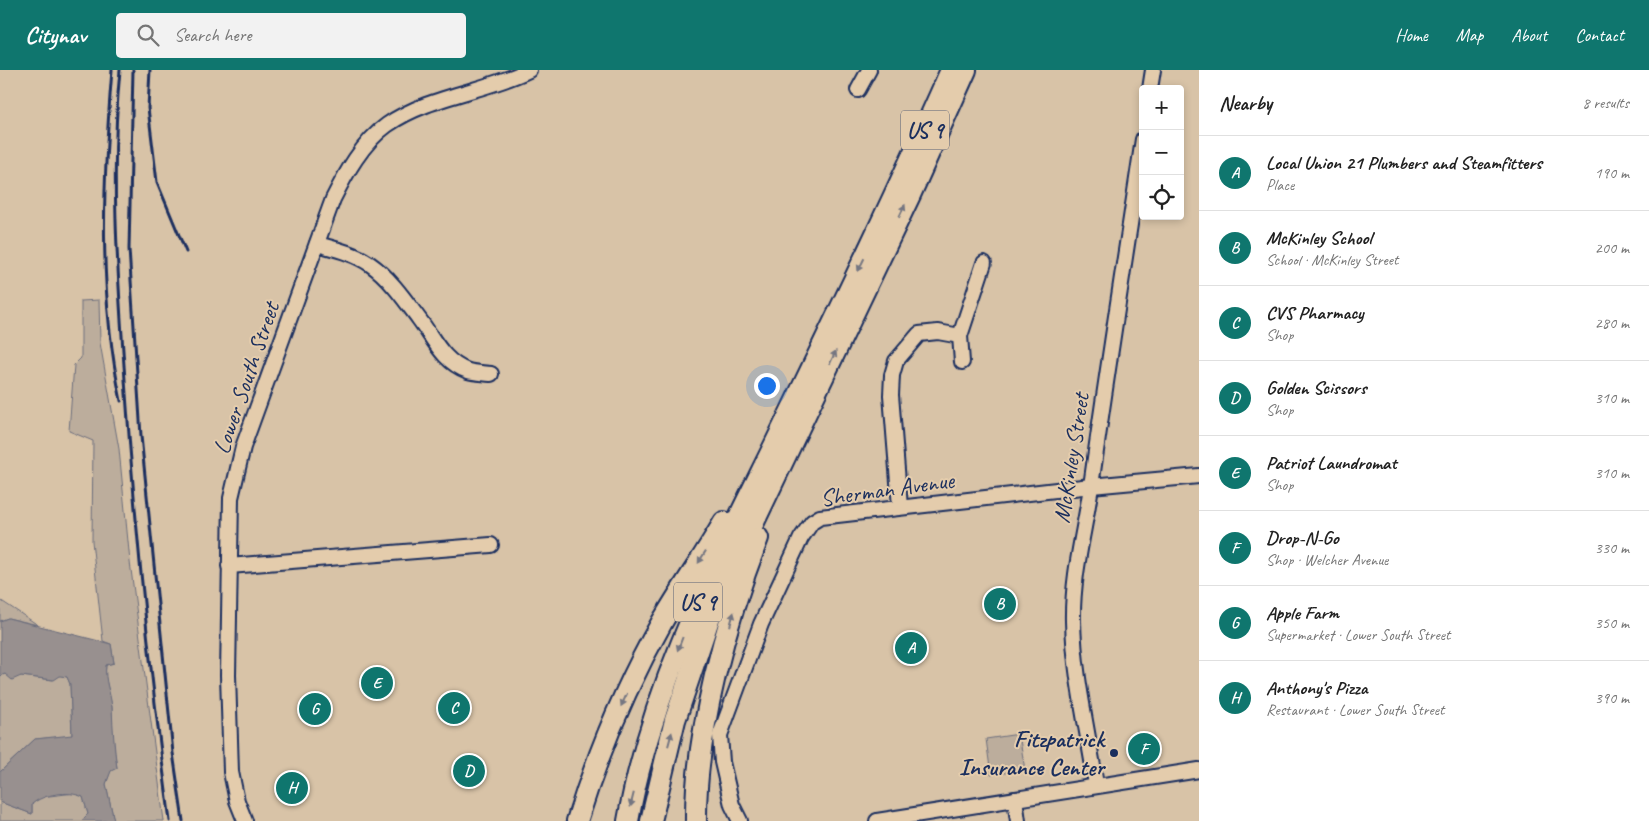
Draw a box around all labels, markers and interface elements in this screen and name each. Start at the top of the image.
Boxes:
search box [116,13,466,58]
text: Citynav [25,20,86,50]
icon: search [134,21,162,49]
text: Search here [174,23,251,47]
text: Home [1395,24,1428,46]
text: Map [1456,24,1483,46]
text: About [1511,24,1547,46]
text: Contact [1575,24,1624,46]
map controls [1139,85,1184,220]
button: + [1139,85,1184,130]
text: Nearby [1219,90,1272,116]
text: 8 results [1582,93,1629,113]
road number: US 9 [901,110,949,150]
button: − [1139,130,1184,175]
text: Local Union 21 Plumbers and Steamfitters [1266,151,1542,175]
text: A [1231,163,1239,183]
text: 190 m [1595,163,1629,183]
button: locate [1139,175,1184,220]
text: Place [1266,175,1294,195]
one-way arrow [899,204,907,218]
text: McKinley School [1266,226,1372,250]
text: B [1231,238,1239,258]
text: 200 m [1595,238,1629,258]
text: School · McKinley Street [1266,250,1398,270]
one-way arrow [857,258,865,272]
street label: Lower South Street [206,296,287,458]
text: CVS Pharmacy [1266,301,1364,325]
text: C [1231,313,1239,333]
text: 280 m [1595,313,1629,333]
text: Shop [1266,325,1293,345]
one-way arrow [829,350,837,364]
your location [754,373,780,399]
text: Golden Scissors [1266,376,1366,400]
text: D [1230,388,1240,408]
text: 310 m [1595,388,1629,408]
street label: McKinley Street [1046,389,1096,525]
text: Shop [1266,400,1293,420]
text: Patriot Laundromat [1266,451,1396,475]
text: E [1231,463,1239,483]
text: 310 m [1595,463,1629,483]
street label: Sherman Avenue [818,464,958,513]
text: Shop [1266,475,1293,495]
text: Drop-N-Go [1266,526,1339,550]
text: F [1231,538,1239,558]
text: 330 m [1595,538,1629,558]
text: Shop · Welcher Avenue [1266,550,1388,570]
one-way arrow [698,551,707,564]
road number: US 9 [674,582,722,622]
pin: B [984,585,1016,623]
text: Apple Farm [1266,601,1339,625]
one-way arrow [728,611,736,626]
text: G [1231,613,1239,633]
text: 350 m [1595,613,1629,633]
text: Supermarket · Lower South Street [1266,625,1450,645]
pin: A [895,629,927,667]
one-way arrow [676,637,684,652]
pin: E [361,664,393,702]
text: Anthony's Pizza [1266,676,1367,700]
text: H [1230,688,1240,708]
text: 390 m [1595,688,1629,708]
pin: C [438,689,470,727]
pin: G [299,690,331,728]
one-way arrow [620,693,628,707]
text: Restaurant · Lower South Street [1266,700,1444,720]
place label: Fitzpatrick Insurance Center [959,724,1106,782]
pin: F [1128,730,1160,768]
one-way arrow [666,732,674,747]
marker: Fitzpatrick Insurance Center [1108,747,1120,759]
pin: D [453,752,485,790]
pin: H [276,769,308,807]
one-way arrow [628,792,636,807]

